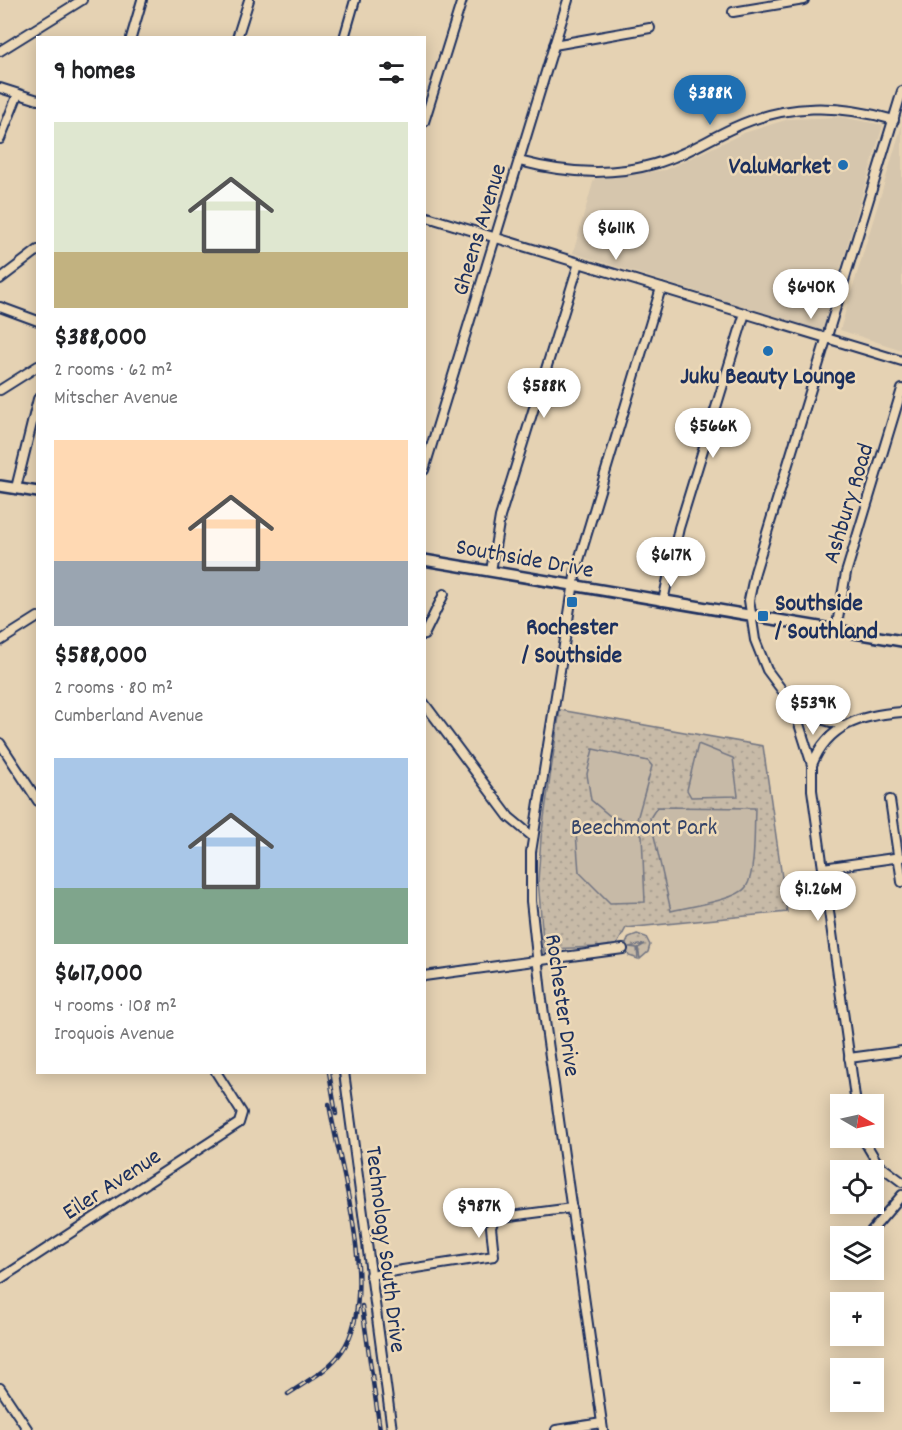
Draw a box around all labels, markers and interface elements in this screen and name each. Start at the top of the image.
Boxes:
text: 9 homes [54,54,136,91]
icon: filters [375,56,408,89]
pin: $388K [668,75,752,126]
text: $388K [688,80,732,108]
place label: ValuMarket [729,151,831,185]
marker: ValuMarket [836,158,850,172]
street label: Gheens Avenue [445,160,517,300]
icon: home [177,161,285,269]
pin: $611K [574,210,658,261]
text: $611K [597,215,635,243]
pin: $640K [769,269,853,320]
text: $640K [787,274,835,302]
text: $388,000 [54,320,147,357]
marker: Juku Beauty Lounge [761,344,775,358]
text: 2 rooms · 62 m² [54,357,173,385]
place label: Juku Beauty Lounge [680,361,856,395]
pin: $588K [502,368,586,419]
text: $588K [522,373,566,401]
text: Mitscher Avenue [54,385,178,413]
pin: $566K [671,408,755,459]
text: $566K [689,413,737,441]
street label: Ashbury Road [815,440,884,568]
icon: home [177,479,285,587]
street label: Southside Drive [453,531,596,589]
pin: $617K [629,537,713,588]
text: $617K [650,542,692,570]
place label: Southside / Southland [774,588,878,650]
marker: Rochester / Southside [565,595,579,609]
marker: Southside / Southland [756,609,770,623]
place label: Rochester / Southside [521,612,622,674]
text: $588,000 [54,638,148,675]
text: 2 rooms · 80 m² [54,675,173,703]
pin: $539K [771,685,855,736]
text: $539K [790,690,836,718]
text: Cumberland Avenue [54,703,203,731]
icon: home [177,797,285,905]
park label: Beechmont Park [571,812,717,846]
pin: $1.26M [769,871,867,922]
text: $1.26M [794,876,842,904]
street label: Rochester Drive [534,932,588,1079]
text: $617,000 [54,956,143,993]
text: 4 rooms · 108 m² [54,993,177,1021]
text: Iroquois Avenue [54,1021,174,1049]
north arrow [830,1094,884,1148]
map controls [830,1094,884,1412]
street label: Eiler Avenue [57,1141,169,1230]
street label: Technology South Drive [354,1144,414,1355]
button: locate [830,1160,884,1214]
pin: $987K [437,1188,521,1239]
text: $987K [457,1193,501,1221]
button: layers [830,1226,884,1280]
button: + [830,1292,884,1346]
button: − [830,1358,884,1412]

